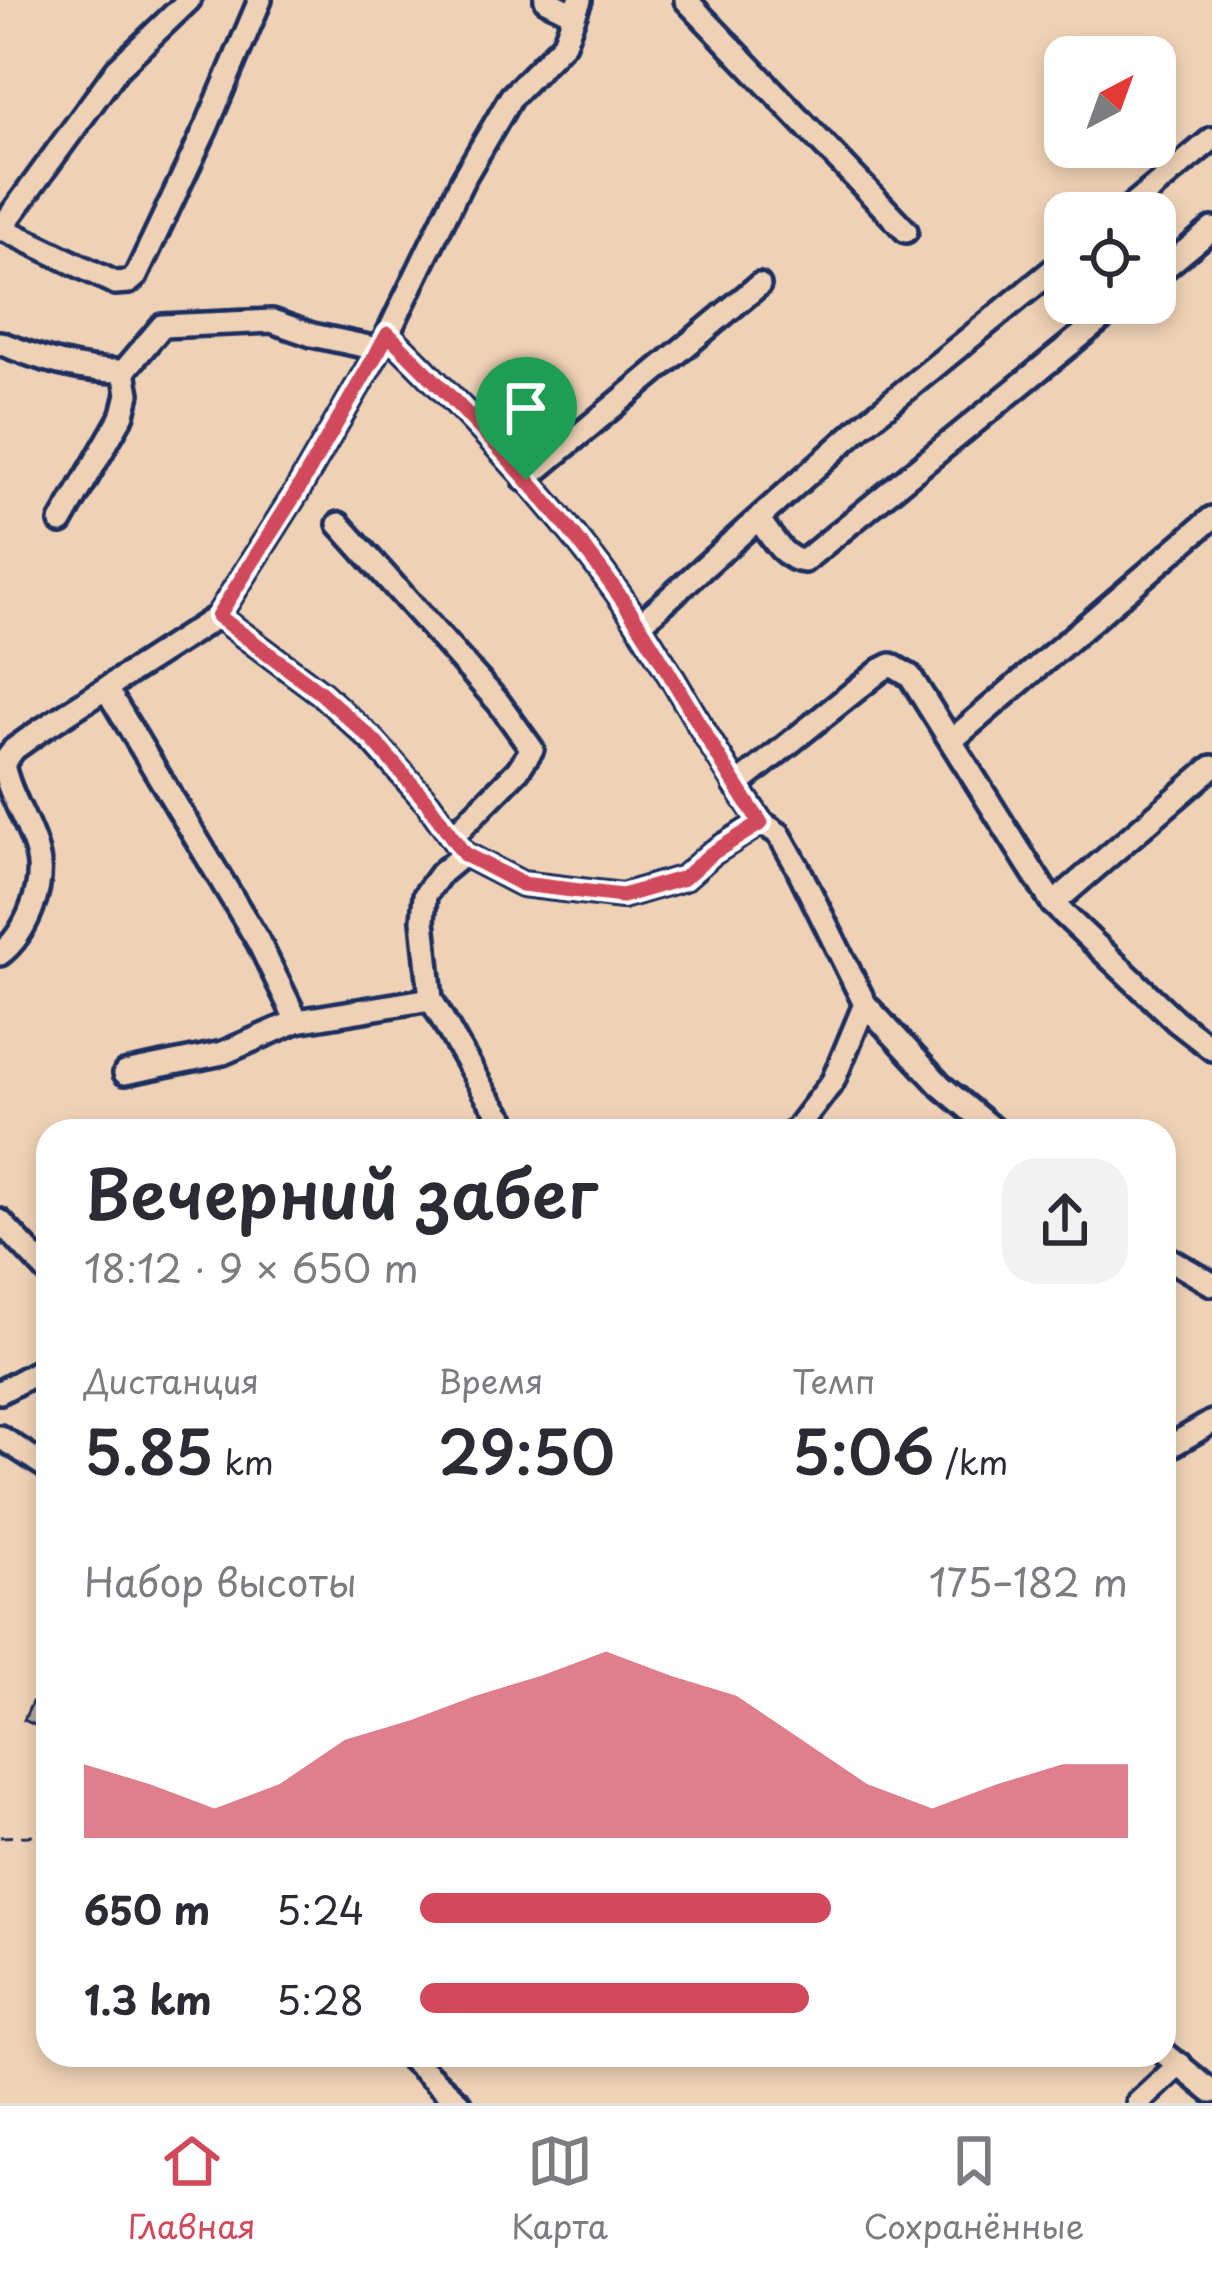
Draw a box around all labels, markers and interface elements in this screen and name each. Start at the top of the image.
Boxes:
north arrow [1044,36,1176,168]
map controls [1044,36,1176,324]
button: locate [1044,192,1176,324]
pin [475,357,577,480]
icon: arrive [493,375,559,441]
text: Вечерний забег [84,1142,598,1241]
button: share [1002,1158,1128,1284]
text: 18:12 · 9 × 650 m [84,1237,419,1296]
text: Дистанция [84,1355,259,1405]
text: Время [438,1355,543,1405]
text: Темп [792,1355,875,1405]
text: 5.85 [84,1405,213,1495]
text: 29:50 [438,1405,615,1495]
text: 5:06 [792,1405,934,1495]
text: km [213,1436,274,1486]
text: /km [934,1436,1008,1486]
text: Набор высоты [84,1551,357,1610]
text: 175–182 m [929,1551,1128,1610]
text: 650 m [84,1879,210,1938]
text: 5:24 [276,1879,365,1938]
text: 1.3 km [84,1969,212,2028]
text: 5:28 [276,1969,364,2028]
tab: Главная [128,2128,256,2250]
tab: Карта [511,2128,608,2250]
tab: Сохранённые [864,2128,1084,2250]

